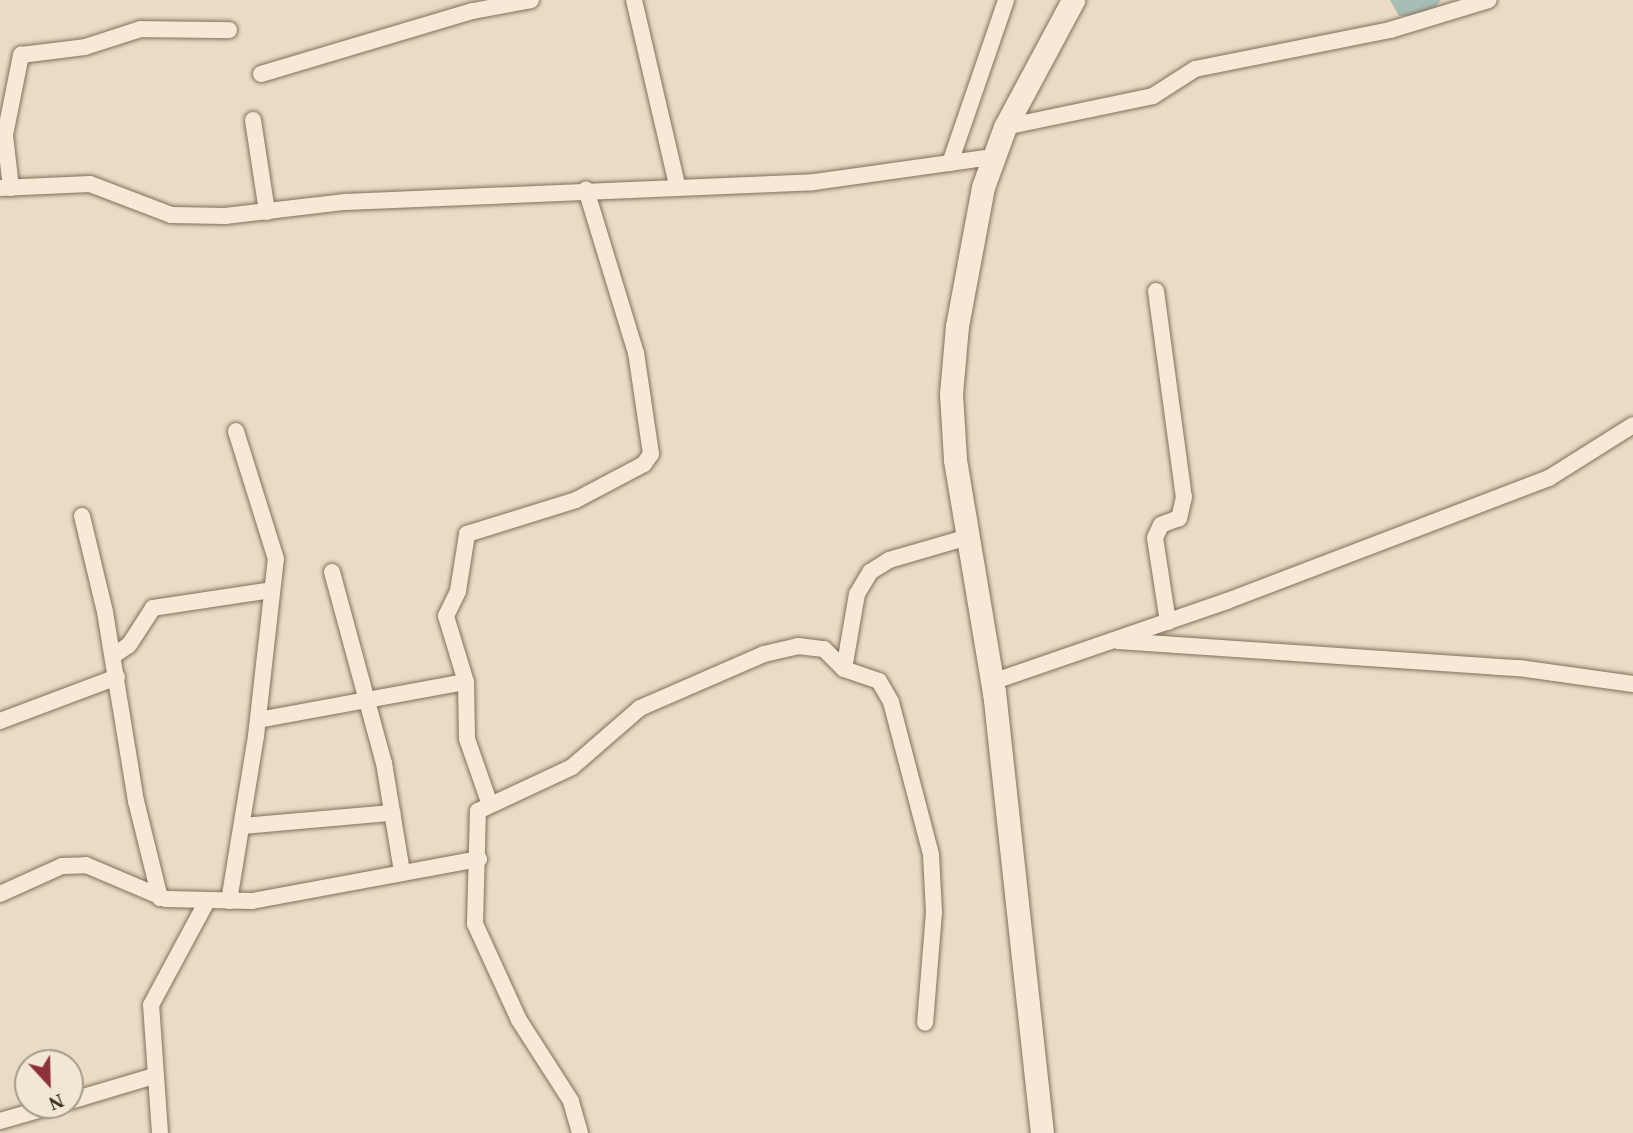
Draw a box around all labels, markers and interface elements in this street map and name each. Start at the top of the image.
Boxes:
north arrow [14,1049,84,1119]
text: N [46,1090,67,1114]

